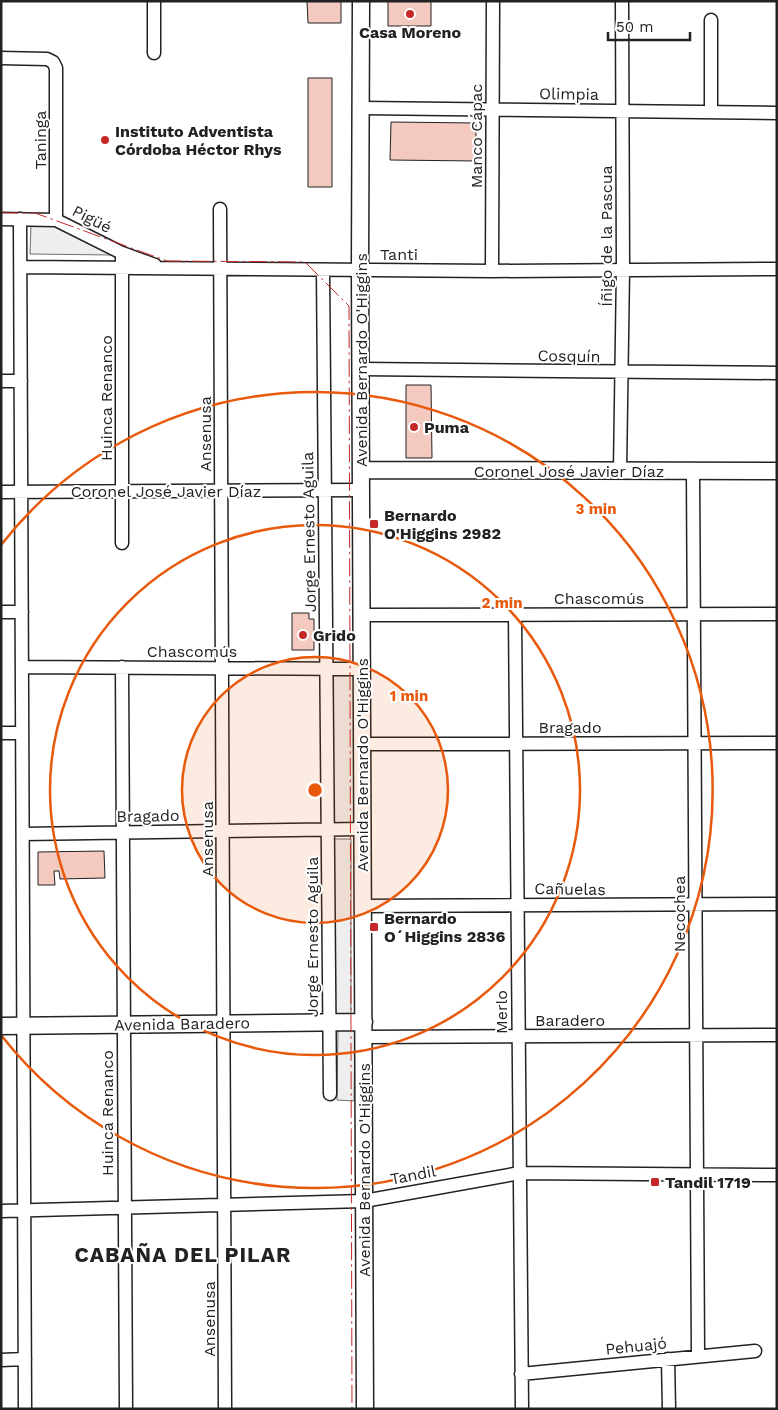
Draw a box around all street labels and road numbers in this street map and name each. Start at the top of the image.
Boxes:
street label: Manco Cápac [467,84,486,188]
street label: Olimpia [539,84,599,104]
street label: Taninga [31,111,50,169]
street label: Íñigo de la Pascua [597,165,616,307]
street label: Pigüé [69,201,115,237]
street label: Tanti [380,245,418,264]
street label: Avenida Bernardo O'Higgins [352,253,371,467]
street label: Huinca Renanco [97,335,116,461]
street label: Cosquín [537,346,601,366]
street label: Ansenusa [196,396,215,472]
street label: Jorge Ernesto Aguila [298,452,320,612]
street label: Coronel José Javier Díaz [474,462,664,481]
street label: Coronel José Javier Díaz [71,482,261,501]
street label: Chascomús [554,589,644,608]
street label: Chascomús [147,642,237,661]
street label: Avenida Bernardo O'Higgins [353,658,372,872]
street label: Bragado [538,718,602,737]
street label: Ansenusa [198,801,217,877]
street label: Bragado [116,806,180,826]
street label: Jorge Ernesto Aguila [303,857,322,1017]
street label: Necochea [670,876,689,952]
street label: Cañuelas [534,879,606,899]
street label: Merlo [492,990,511,1034]
street label: Baradero [535,1011,605,1030]
street label: Avenida Baradero [114,1013,250,1035]
street label: Huinca Renanco [98,1050,117,1176]
street label: Avenida Bernardo O'Higgins [355,1063,374,1277]
street label: Tandil [389,1161,438,1189]
street label: Ansenusa [200,1281,219,1357]
street label: Pehuajó [604,1333,668,1359]

